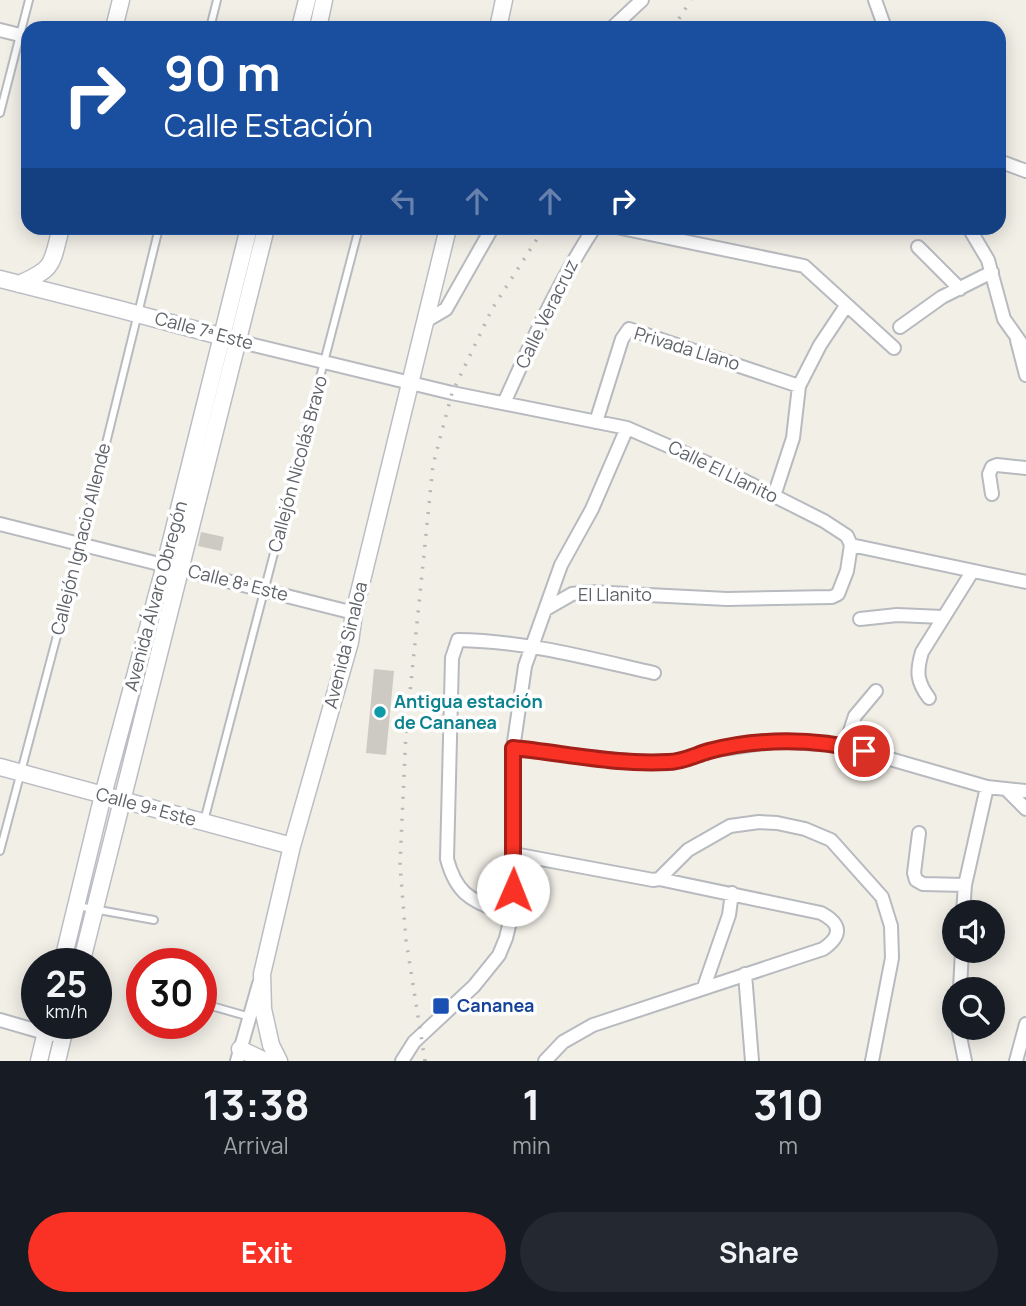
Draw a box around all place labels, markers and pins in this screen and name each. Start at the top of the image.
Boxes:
place label: Antigua estación de Cananea [394,689,543,734]
marker: Antigua estación de Cananea [372,704,388,720]
pin [834,721,894,781]
place label: Cananea [457,993,534,1017]
marker: Cananea [431,996,451,1016]

